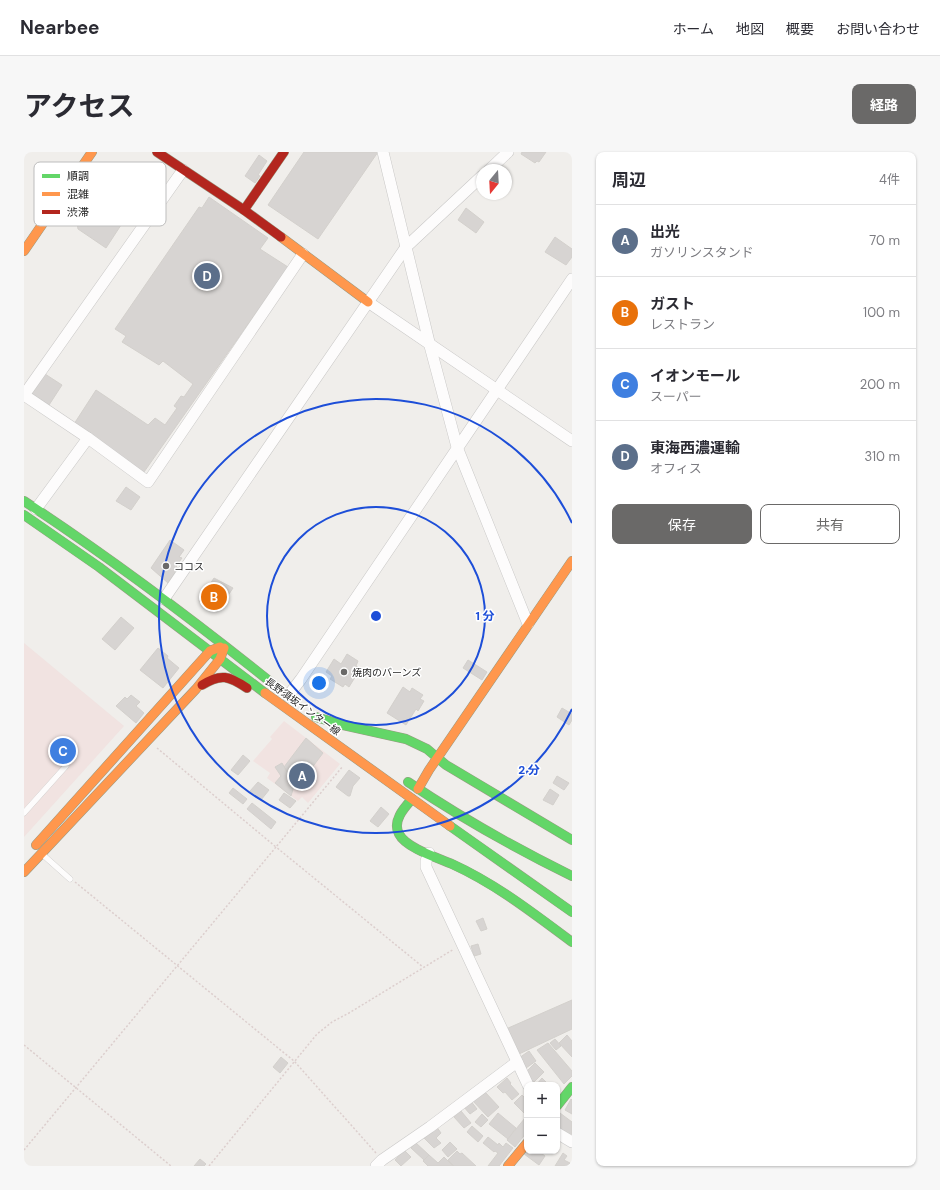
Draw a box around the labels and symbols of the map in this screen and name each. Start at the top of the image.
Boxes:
legend [34,162,166,226]
north arrow [476,164,512,200]
text: 順調 [67,169,89,183]
text: 混雑 [67,187,89,201]
text: 渋滞 [67,205,89,219]
pin: D [194,261,220,291]
place label: ココス [174,560,204,573]
marker: ココス [161,561,171,571]
pin: B [201,582,227,612]
text: 1 分 [475,608,495,624]
centre of rings [369,609,383,623]
place label: 焼肉のバーンズ [352,666,421,679]
marker: 焼肉のバーンズ [339,667,349,677]
your location [309,673,329,693]
street label: 長野須坂インター線 [262,675,343,738]
pin: C [50,736,76,766]
pin: A [289,761,315,791]
text: 2 分 [518,762,540,778]

